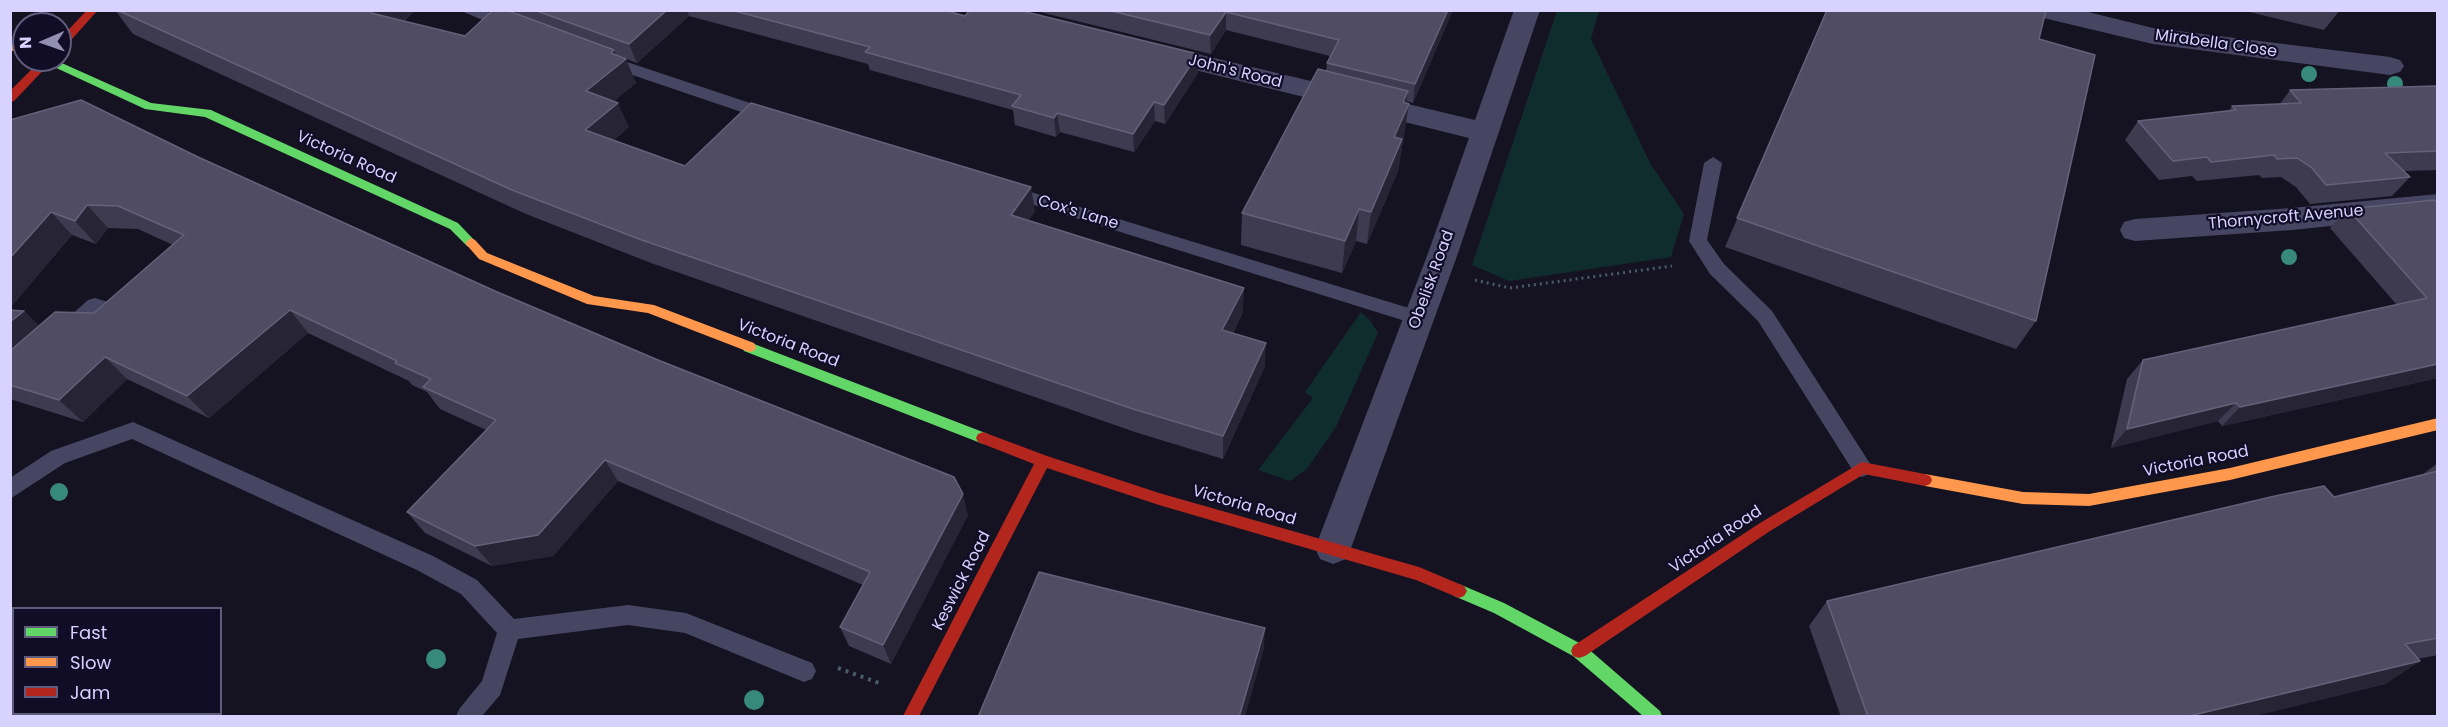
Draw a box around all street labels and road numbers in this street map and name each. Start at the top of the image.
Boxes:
street label: Mirabella Close [2154,26,2278,62]
street label: John's Road [1186,51,1284,93]
street label: Victoria Road [293,127,399,189]
street label: Cox's Lane [1035,192,1121,234]
street label: Thornycroft Avenue [2208,202,2364,234]
street label: Obelisk Road [1405,228,1459,332]
street label: Victoria Road [735,316,841,372]
street label: Victoria Road [2142,442,2250,482]
street label: Victoria Road [1190,482,1298,530]
street label: Victoria Road [1666,502,1766,578]
street label: Keswick Road [929,528,995,634]

